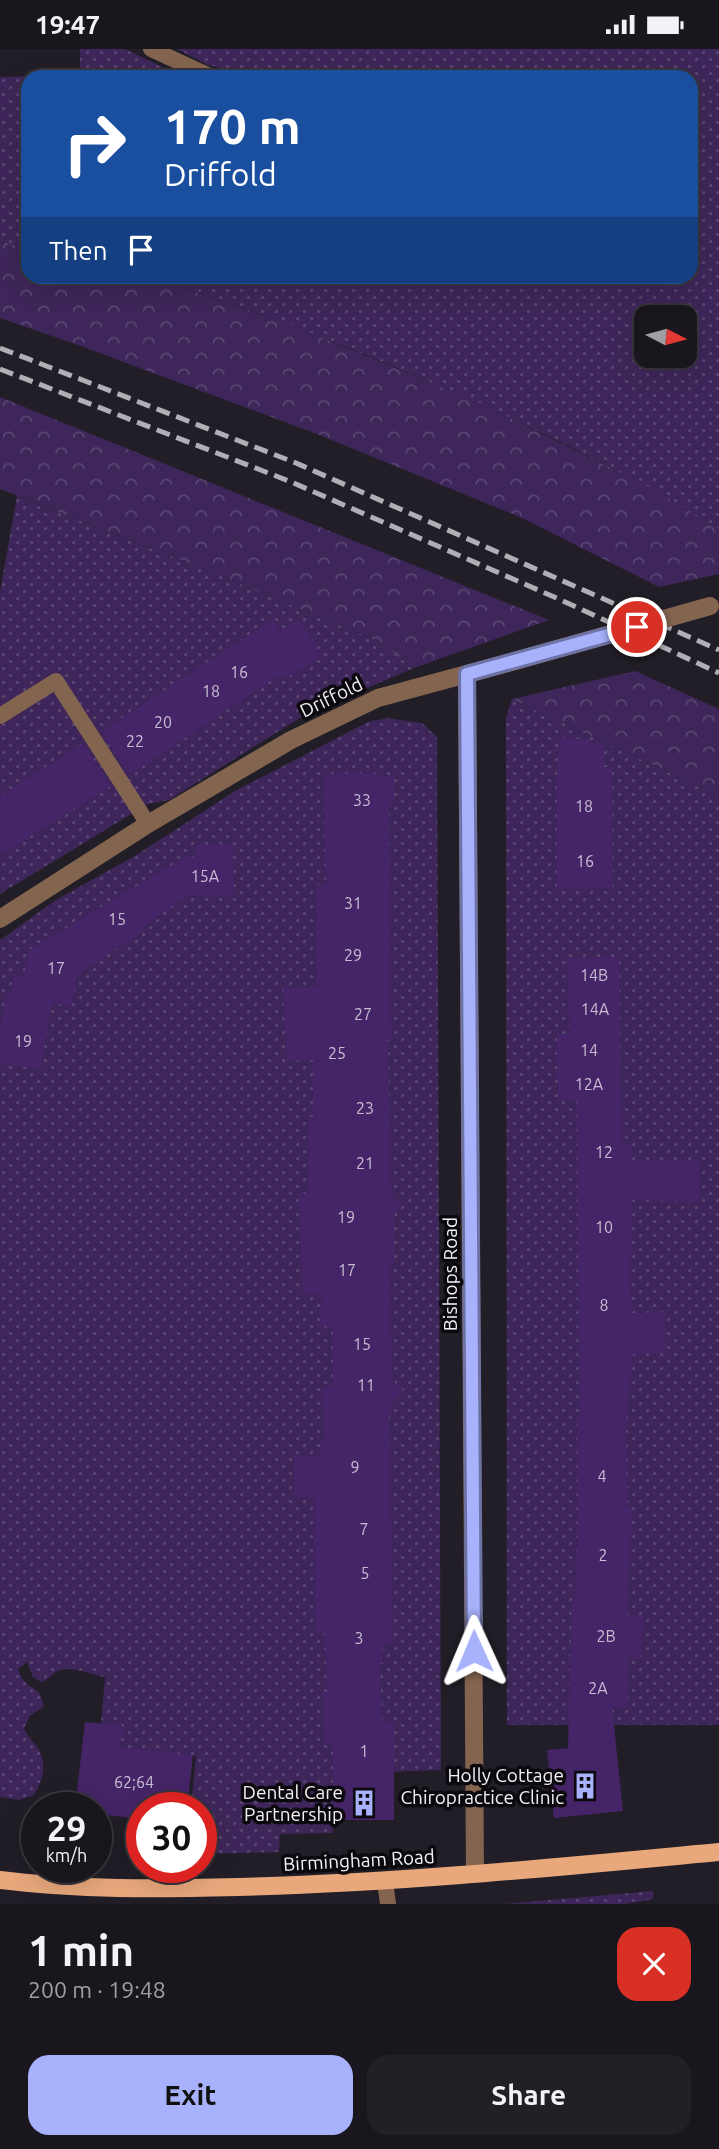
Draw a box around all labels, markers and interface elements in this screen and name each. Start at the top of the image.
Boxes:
text: 19:47 [35,10,100,39]
icon: right [49,98,140,189]
text: 170 m [164,98,301,153]
text: Driffold [164,156,277,192]
icon: arrive [122,231,160,269]
text: Then [49,236,108,265]
north arrow [634,305,696,367]
map controls [634,305,697,368]
pin [607,597,667,657]
icon: arrive [618,608,656,646]
house number: 16 [230,663,248,681]
street label: Driffold [296,672,366,722]
house number: 18 [202,682,220,700]
house number: 20 [154,713,172,731]
house number: 22 [126,732,144,750]
house number: 33 [353,791,371,809]
house number: 18 [575,797,593,815]
house number: 16 [576,852,594,870]
house number: 15A [191,867,220,885]
house number: 31 [344,894,362,912]
house number: 15 [108,910,126,928]
house number: 29 [344,946,362,964]
house number: 17 [47,959,65,977]
house number: 14B [580,966,608,984]
house number: 14A [581,1000,610,1018]
house number: 27 [354,1005,372,1023]
house number: 19 [14,1032,32,1050]
house number: 14 [580,1041,598,1059]
house number: 25 [328,1044,346,1062]
house number: 12A [575,1075,604,1093]
house number: 23 [356,1099,374,1117]
house number: 12 [595,1143,613,1161]
house number: 21 [356,1154,374,1172]
house number: 19 [337,1208,355,1226]
street label: Bishops Road [439,1217,461,1331]
house number: 10 [595,1218,613,1236]
house number: 17 [338,1261,356,1279]
house number: 8 [599,1296,609,1314]
house number: 15 [353,1335,371,1353]
house number: 11 [357,1376,375,1394]
house number: 9 [350,1458,360,1476]
house number: 4 [597,1467,607,1485]
house number: 7 [359,1520,369,1538]
house number: 2 [598,1546,608,1564]
house number: 5 [360,1564,370,1582]
position arrow [437,1614,511,1688]
house number: 2B [596,1627,616,1645]
house number: 3 [354,1629,364,1647]
house number: 2A [588,1679,608,1697]
house number: 1 [359,1742,369,1760]
place label: Holly Cottage Chiropractice Clinic [400,1764,564,1808]
building icon: Holly Cottage Chiropractice Clinic [570,1771,600,1801]
house number: 62;64 [114,1773,154,1791]
place label: Dental Care Partnership [243,1781,343,1825]
building icon: Dental Care Partnership [349,1788,379,1818]
speed limit sign: 30 [126,1792,217,1883]
text: 29 [47,1808,86,1848]
text: km/h [46,1845,87,1865]
street label: Birmingham Road [283,1845,435,1875]
text: 1 min [28,1927,134,1974]
button: close [617,1927,691,2001]
text: 200 m · 19:48 [28,1977,166,2002]
button: Exit [28,2055,353,2135]
button: Share [367,2055,691,2135]

